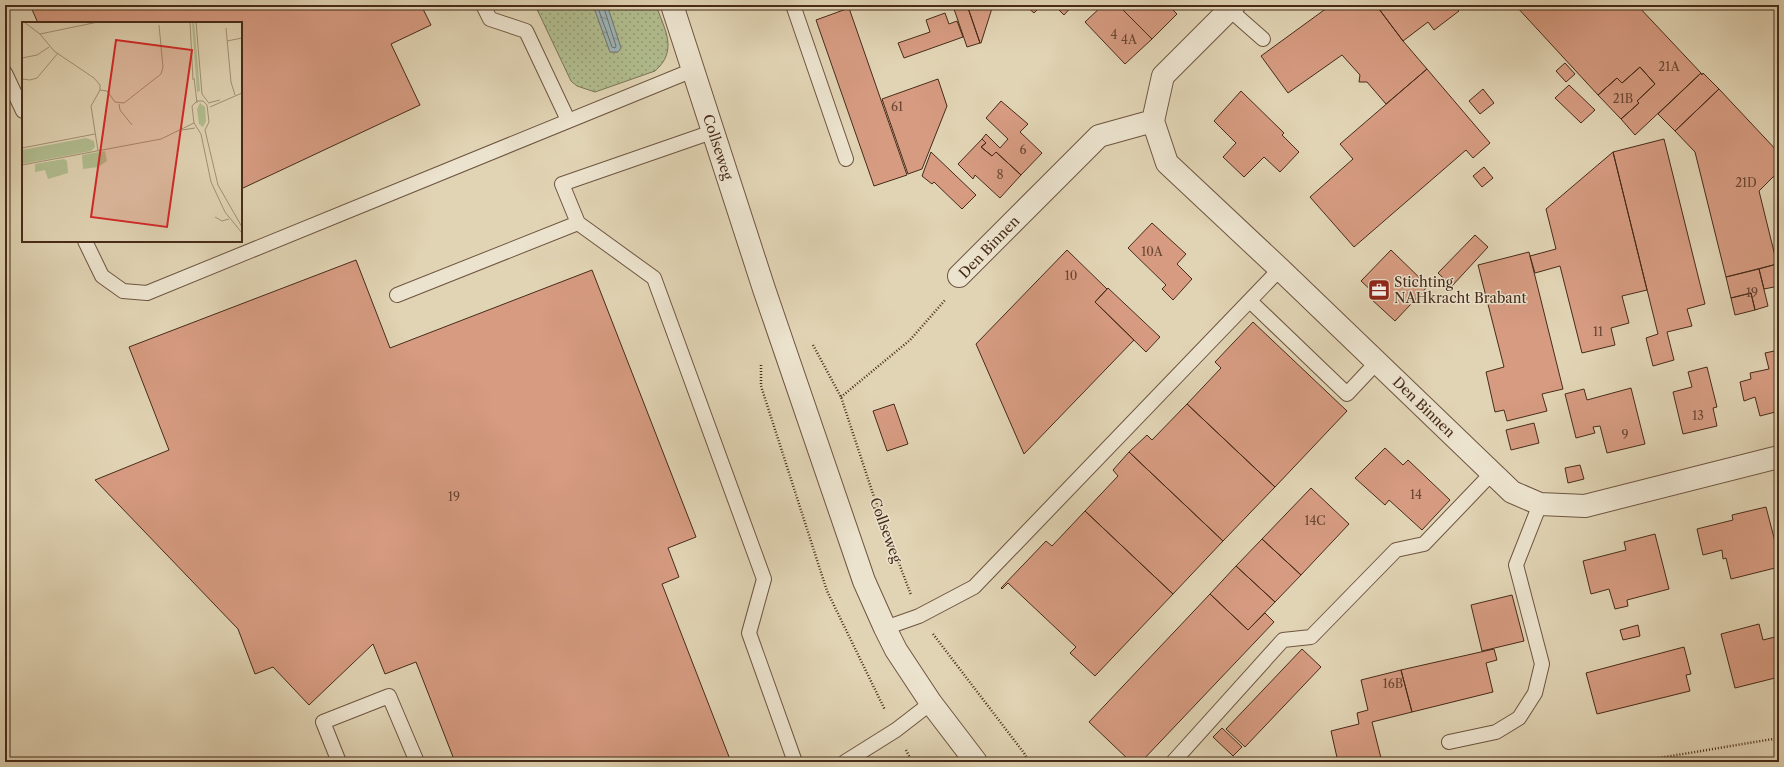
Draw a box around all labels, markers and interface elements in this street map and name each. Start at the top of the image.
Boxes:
inset map [22,22,242,242]
house number: 4 [1111,27,1118,42]
house number: 4A [1121,32,1138,47]
house number: 21A [1658,59,1681,74]
house number: 21B [1613,91,1633,106]
house number: 61 [891,99,903,114]
street label: Collseweg [699,112,737,183]
house number: 6 [1019,142,1027,157]
house number: 8 [996,167,1004,182]
house number: 21D [1735,175,1757,190]
street label: Den Binnen [955,212,1023,282]
house number: 10A [1141,244,1164,259]
house number: 10 [1065,268,1077,283]
place label: Stichting NAHkracht Brabant [1394,273,1527,307]
office icon: Stichting NAHkracht Brabant [1366,277,1392,303]
house number: 19 [1746,285,1758,300]
house number: 11 [1593,324,1603,339]
street label: Den Binnen [1389,373,1459,441]
house number: 13 [1692,408,1704,423]
house number: 9 [1621,427,1629,442]
house number: 14 [1410,487,1422,502]
house number: 19 [448,489,460,504]
street label: Collseweg [866,495,906,566]
house number: 14C [1304,513,1326,528]
house number: 16B [1383,676,1403,691]

